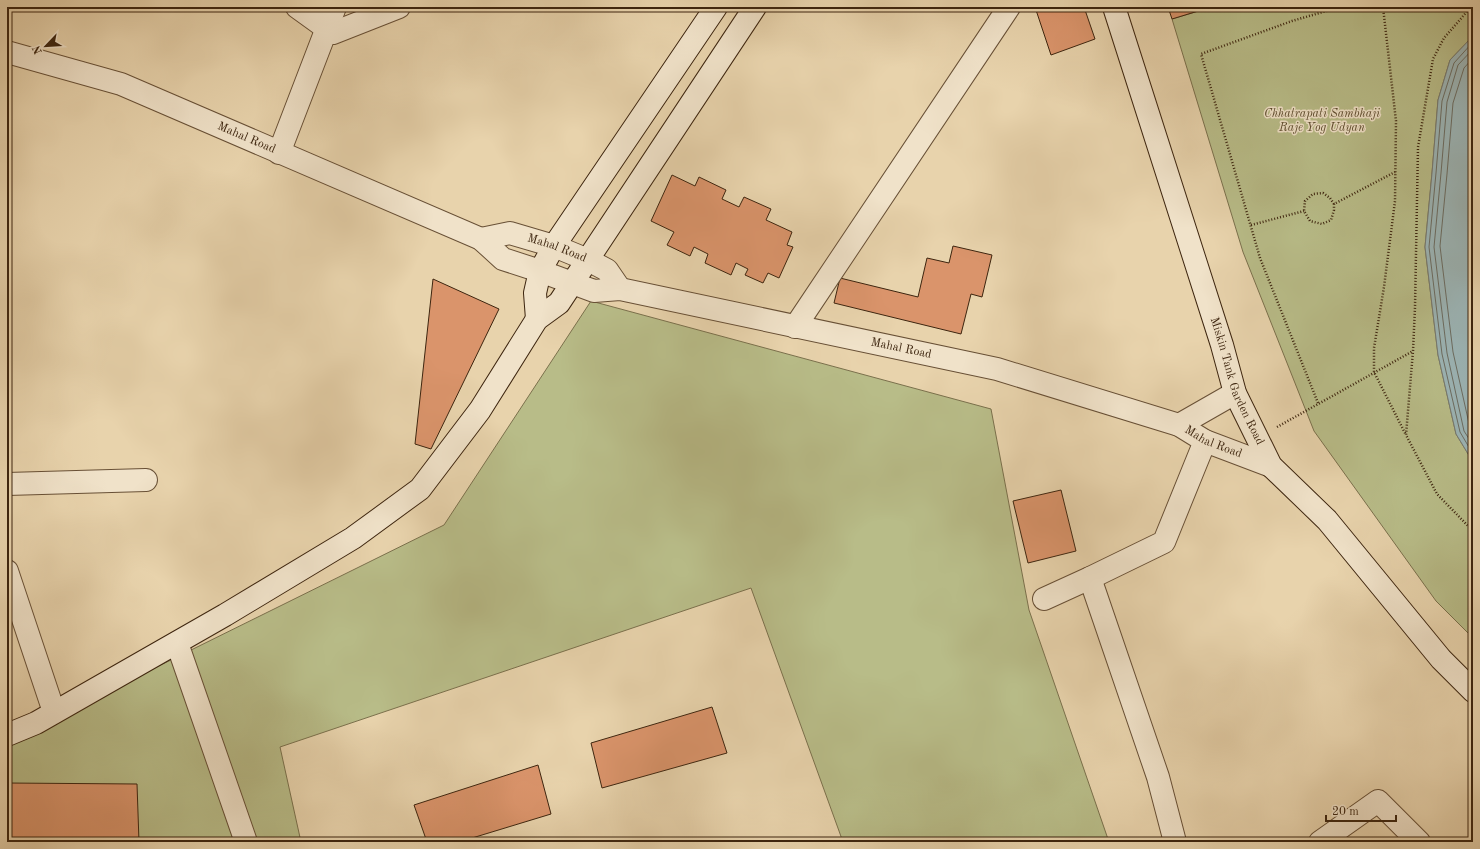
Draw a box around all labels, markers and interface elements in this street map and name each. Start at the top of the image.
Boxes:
north arrow [26,26,66,66]
text: N [31,43,45,56]
park label: Chhatrapati Sambhaji Raje Yog Udyan [1264,108,1380,134]
street label: Mahal Road [216,120,277,156]
street label: Mahal Road [526,232,588,265]
street label: Miskin Tank Garden Road [1208,316,1266,447]
street label: Mahal Road [870,336,933,361]
street label: Mahal Road [1182,424,1244,460]
scale bar [1326,797,1396,823]
text: 20 m [1332,806,1359,818]

